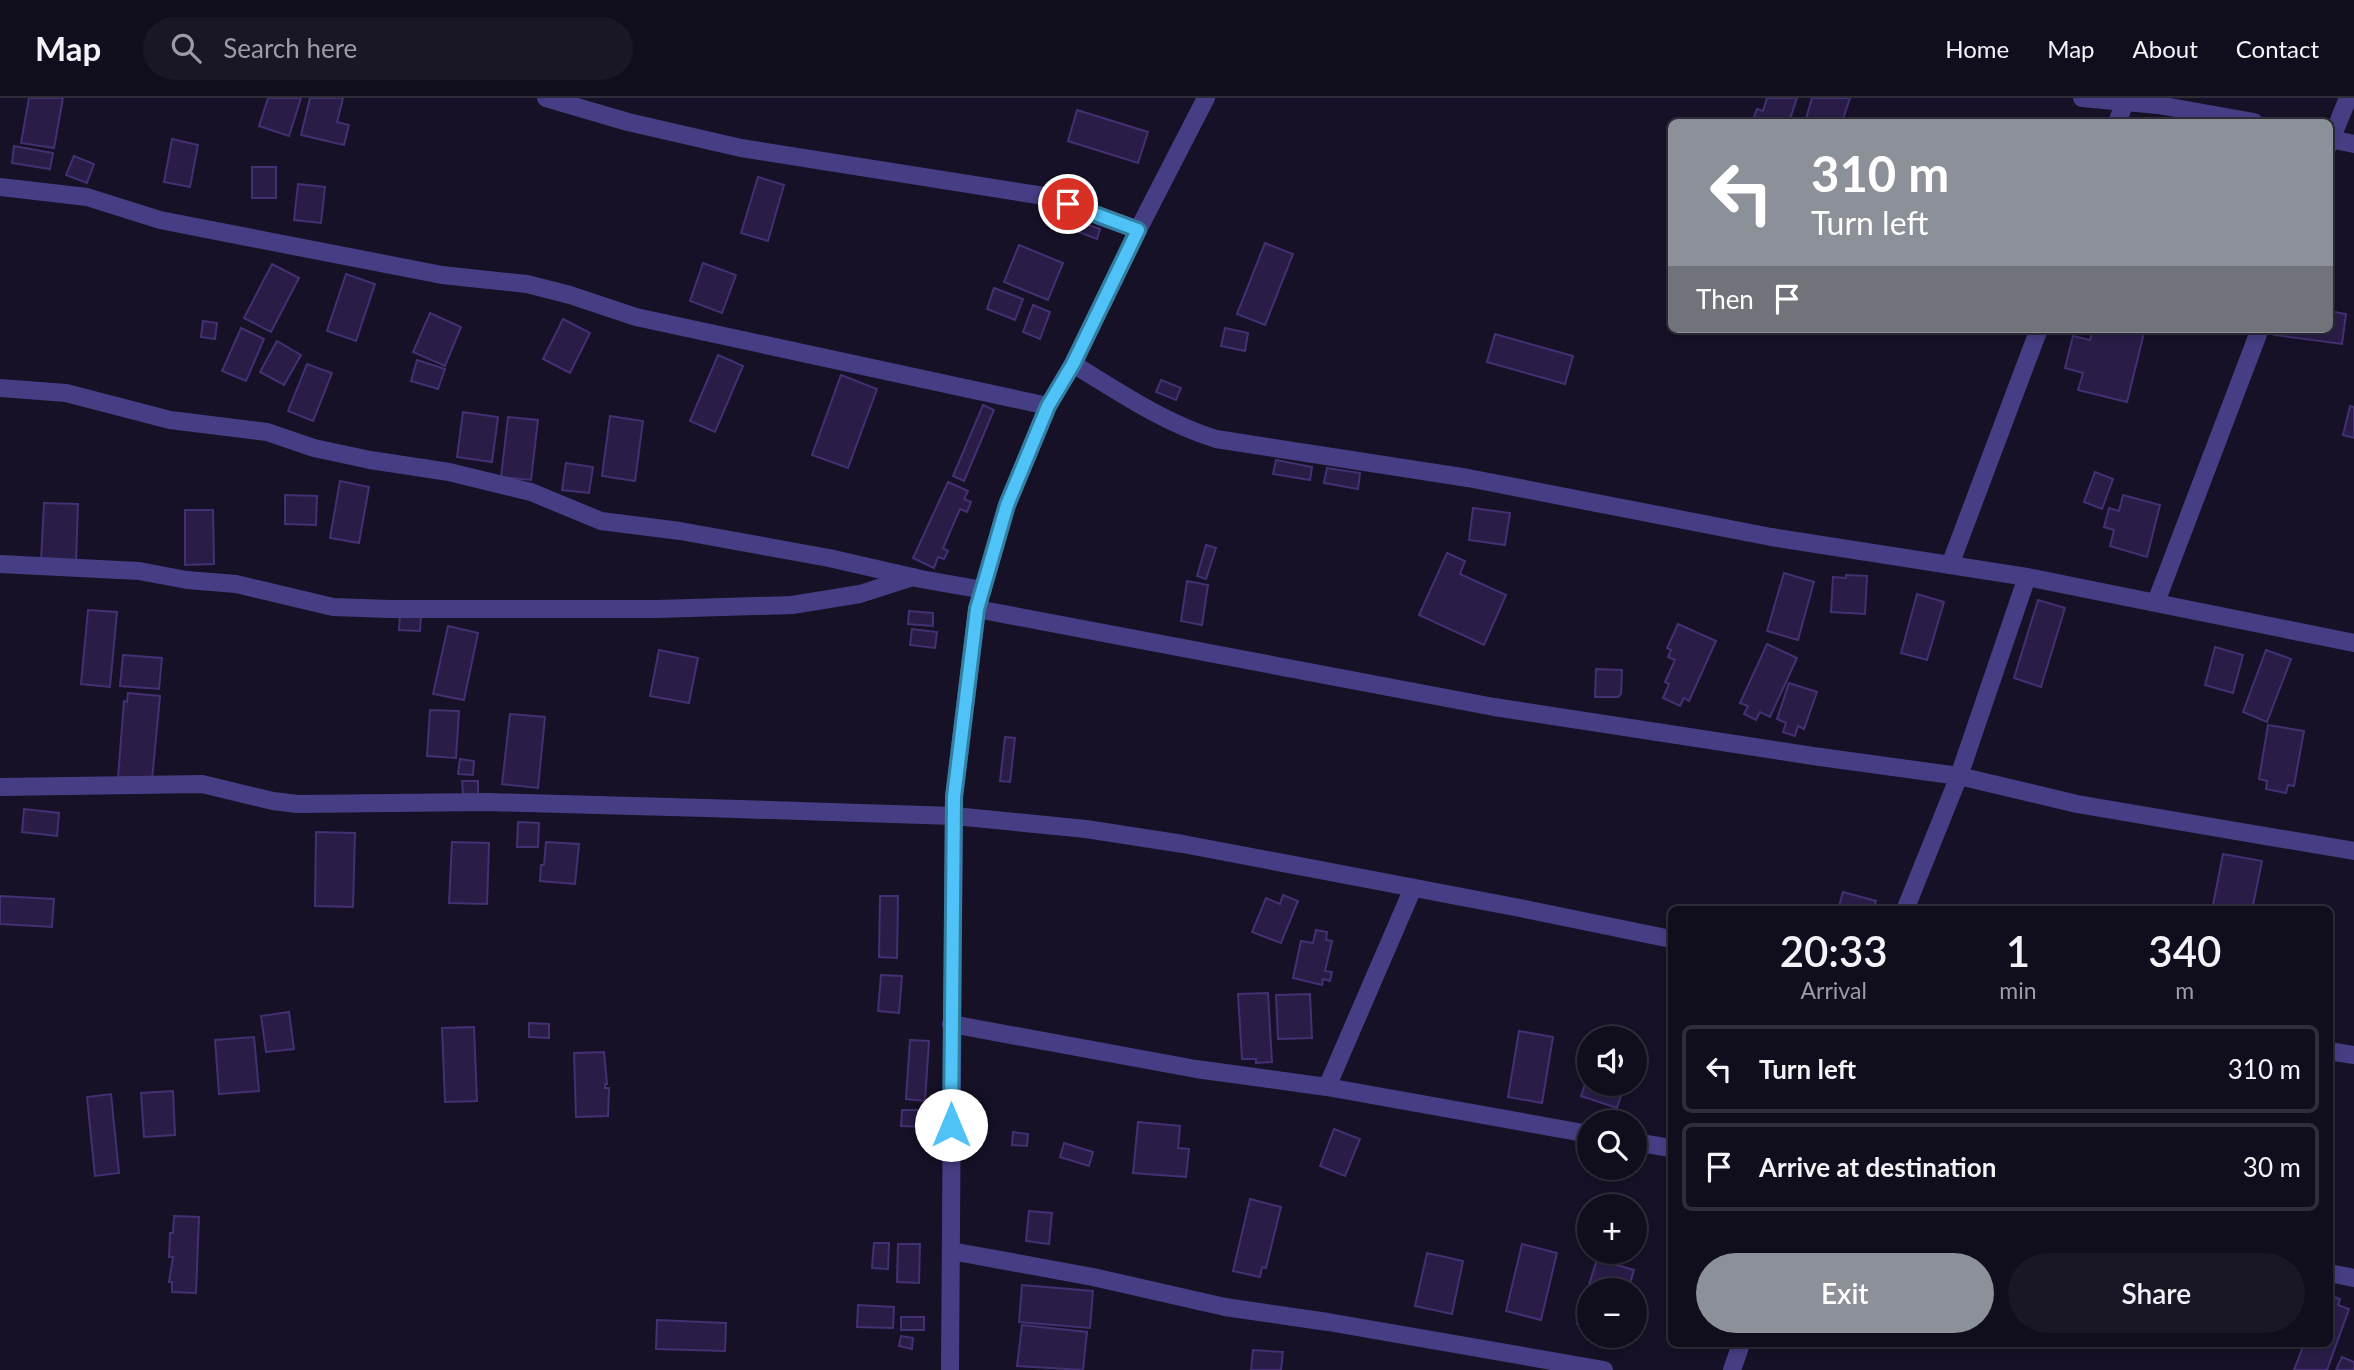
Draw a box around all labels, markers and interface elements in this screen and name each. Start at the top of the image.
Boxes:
search box [143,17,633,80]
text: Map [35,28,101,68]
icon: search [167,29,205,67]
text: Search here [223,32,357,64]
text: Home [1945,34,2009,63]
text: Map [2047,34,2095,63]
text: About [2133,34,2198,63]
text: Contact [2236,34,2319,63]
text: 310 m [1811,144,1949,202]
icon: left [1696,147,1787,238]
pin [1038,174,1098,234]
icon: arrive [1049,185,1087,223]
text: Turn left [1811,203,1928,242]
icon: arrive [1768,280,1806,318]
text: Then [1696,283,1754,315]
text: 20:33 [1780,926,1888,976]
text: 1 [2006,926,2030,976]
text: 340 [2148,926,2221,976]
text: Arrival [1801,976,1867,1004]
text: min [1999,976,2037,1004]
text: m [2175,976,2194,1004]
map controls [1577,1026,1647,1348]
button: sound [1577,1026,1647,1096]
icon: left [1700,1050,1738,1088]
text: Turn left [1759,1053,1856,1085]
text: 310 m [2228,1053,2301,1085]
position arrow [914,1088,988,1162]
button: search [1577,1110,1647,1180]
icon: arrive [1700,1148,1738,1186]
text: Arrive at destination [1759,1151,1996,1183]
text: 30 m [2243,1151,2301,1183]
button: + [1577,1194,1647,1264]
button: Exit [1696,1253,1994,1333]
button: Share [2008,1253,2305,1333]
button: − [1577,1278,1647,1348]

